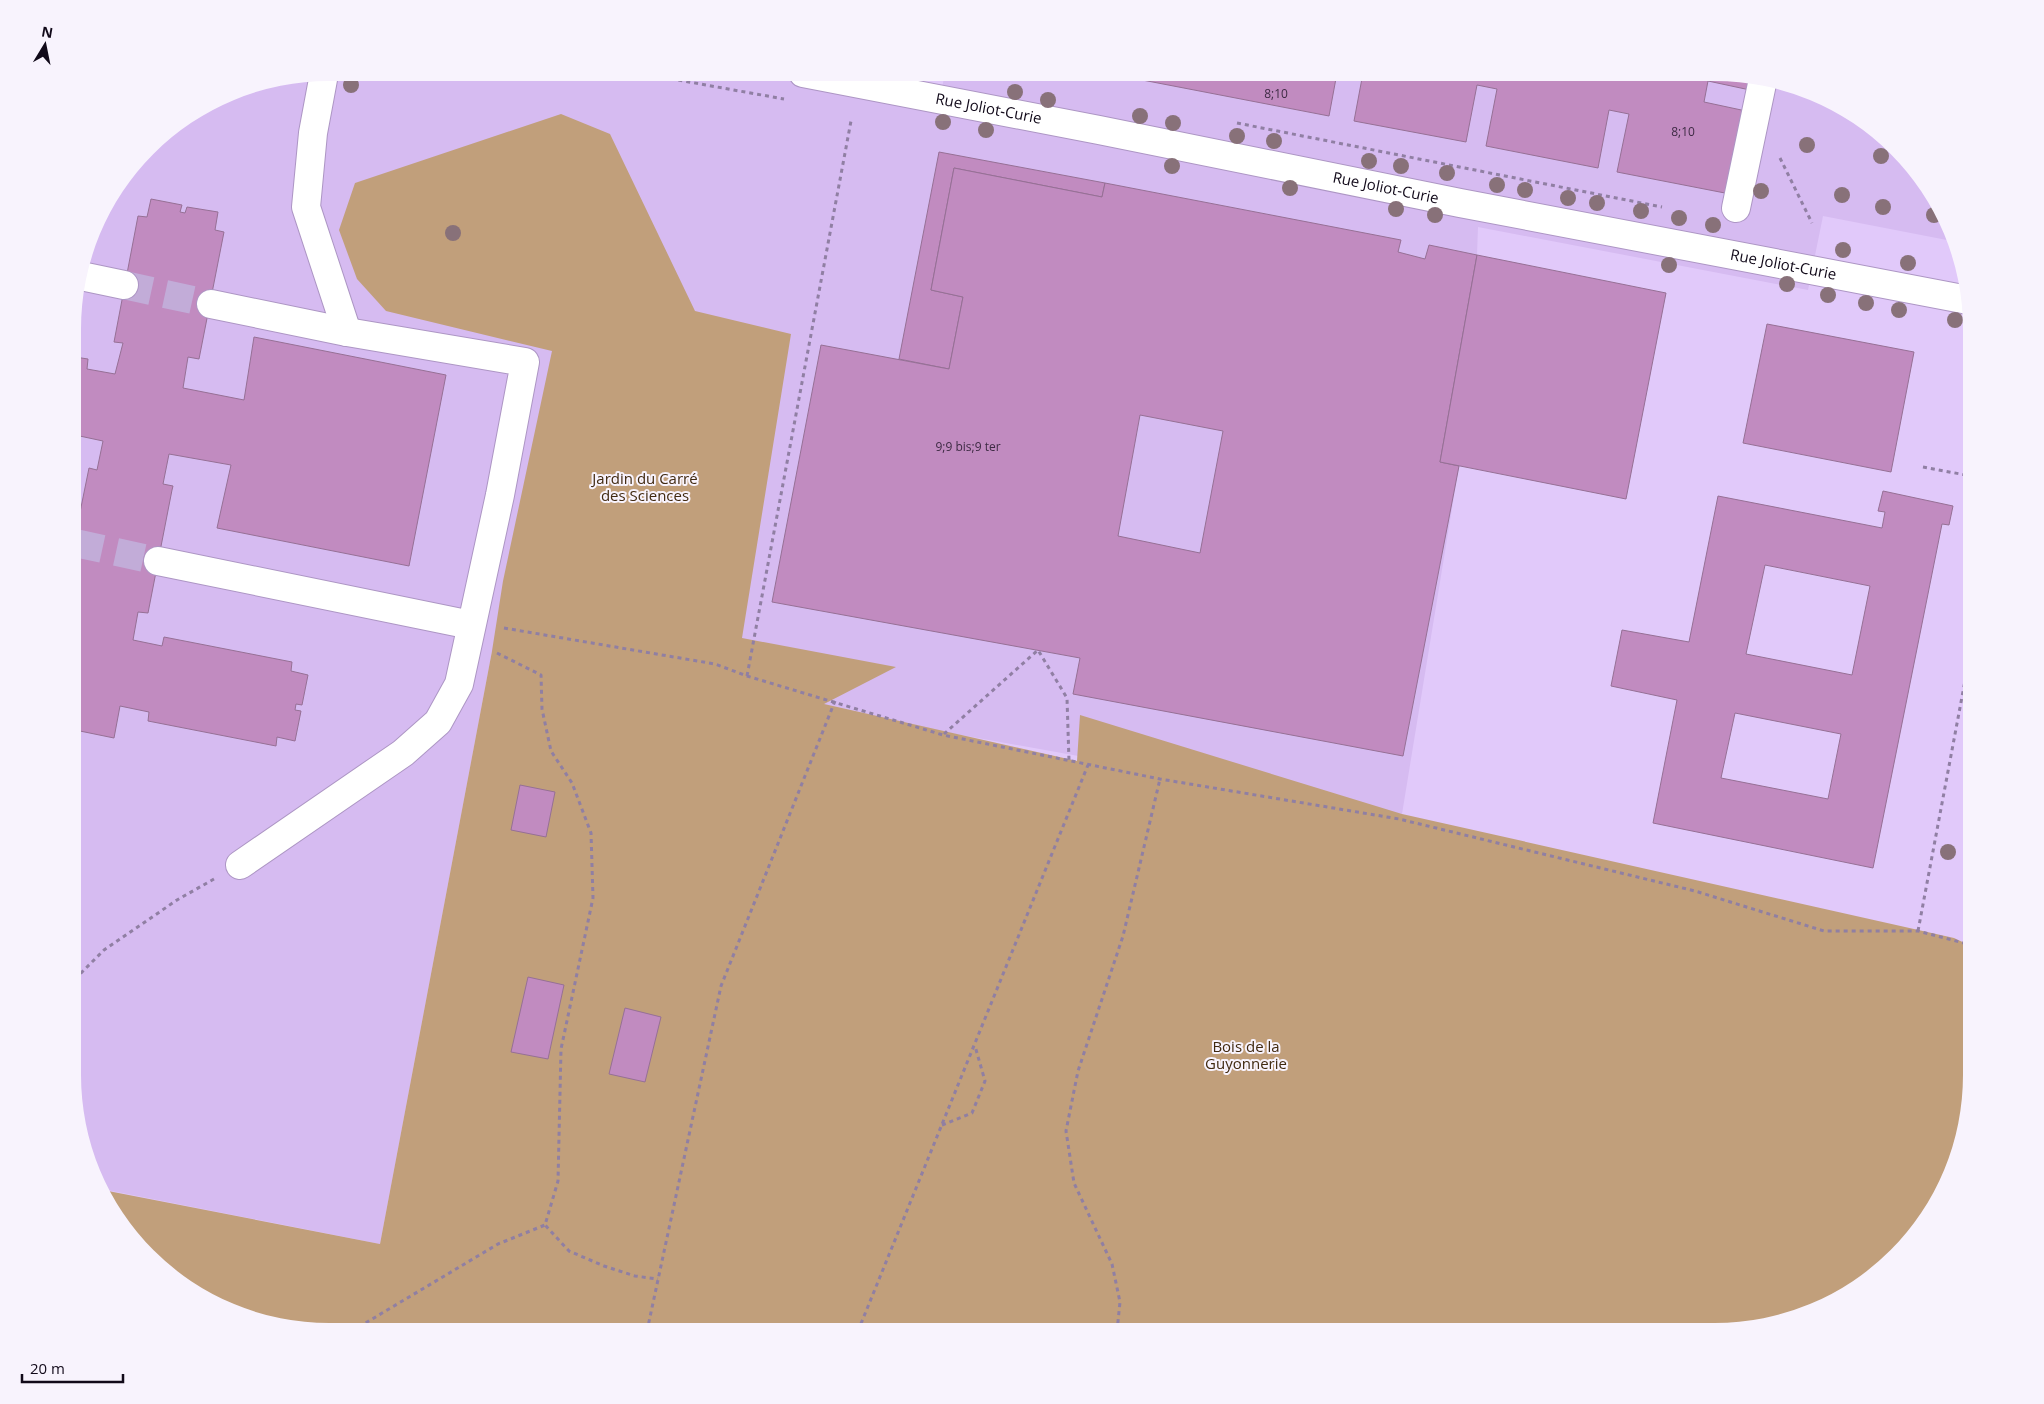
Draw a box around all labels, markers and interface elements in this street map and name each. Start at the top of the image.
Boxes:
north arrow [20,20,70,70]
text: N [40,21,55,42]
house number: 8;10 [1264,85,1288,102]
street label: Rue Joliot-Curie [934,88,1044,128]
house number: 8;10 [1671,123,1695,140]
street label: Rue Joliot-Curie [1331,167,1441,207]
street label: Rue Joliot-Curie [1729,244,1838,284]
house number: 9;9 bis;9 ter [935,438,1001,455]
park label: Jardin du Carré des Sciences [590,468,698,505]
park label: Bois de la Guyonnerie [1205,1036,1287,1073]
scale bar [22,1352,124,1384]
text: 20 m [30,1358,65,1378]

